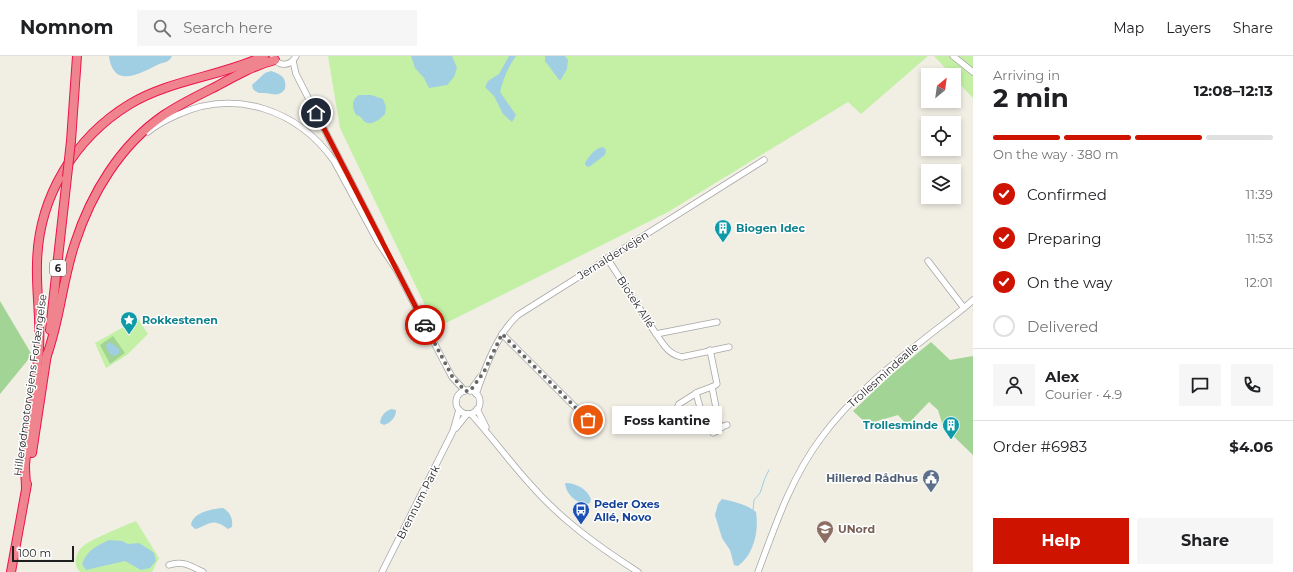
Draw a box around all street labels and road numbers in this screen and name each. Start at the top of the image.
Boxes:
street label: Jernaldervejen [574,227,651,283]
road number: 6 [50,260,66,276]
street label: Biotek Allé [614,273,658,331]
street label: Hillerødmotorvejens Forlængelse [10,293,50,477]
street label: Trollesmindealle [845,339,922,410]
street label: Brennum Park [393,462,443,541]

